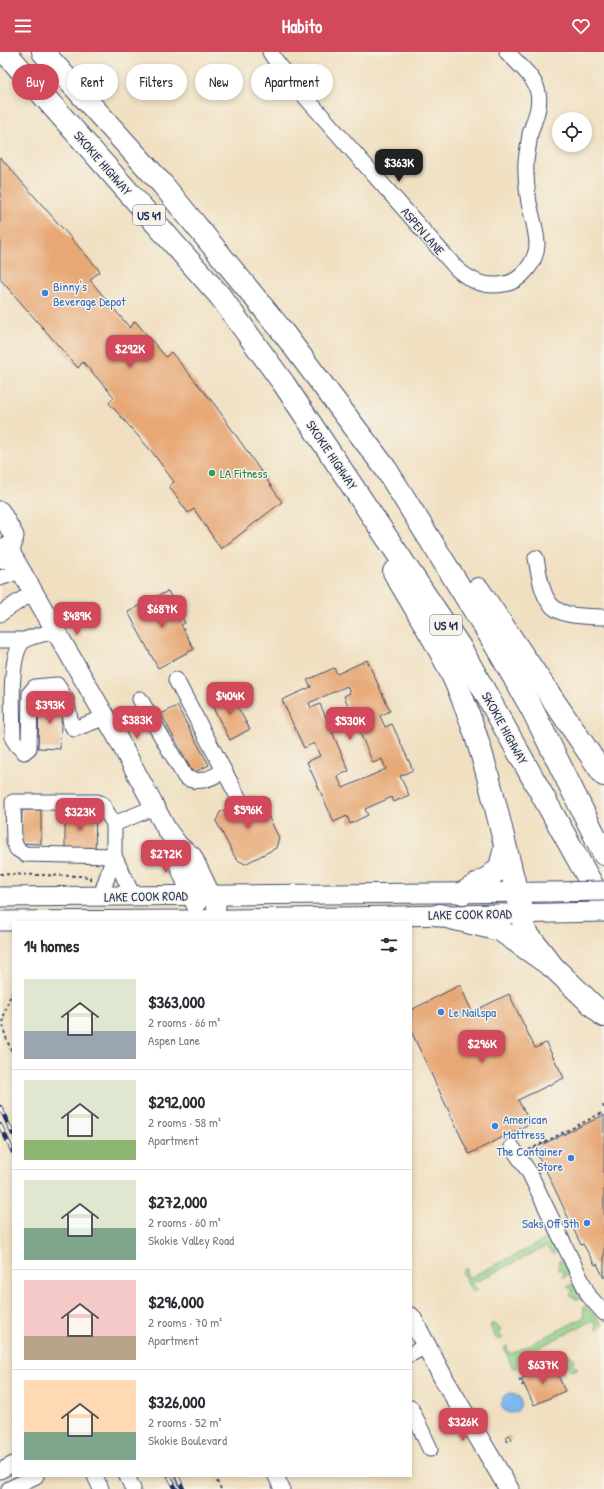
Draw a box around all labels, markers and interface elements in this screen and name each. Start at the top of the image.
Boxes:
text: Habito [282,14,322,39]
icon: menu [12,15,34,37]
icon: heart [570,15,592,37]
chip: Buy [12,64,59,100]
chip: Rent [67,64,118,100]
chip: Filters [126,64,187,100]
chip: New [195,64,243,100]
chip: Apartment [251,64,333,100]
map controls [552,112,592,152]
button: locate [552,112,592,152]
street label: SKOKIE HIGHWAY [70,127,136,199]
pin: $363K [371,149,427,183]
text: $363K [384,153,414,171]
street label: ASPEN LANE [397,203,449,259]
road number: US 41 [133,205,165,225]
place label: Binny's Beverage Depot [53,277,126,310]
marker: Binny's Beverage Depot [40,288,50,298]
pin: $292K [102,335,158,369]
text: $292K [115,339,145,357]
street label: SKOKIE HIGHWAY [302,417,362,493]
place label: LA Fitness [220,464,268,482]
marker: LA Fitness [207,468,217,478]
pin: $687K [134,595,190,629]
text: $687K [147,599,177,617]
pin: $489K [49,602,105,636]
text: $489K [63,606,91,624]
road number: US 41 [430,615,462,635]
pin: $404K [202,682,258,716]
text: $404K [216,686,244,704]
street label: SKOKIE HIGHWAY [478,689,532,768]
pin: $393K [22,691,78,725]
text: $393K [35,695,65,713]
pin: $383K [109,706,165,740]
pin: $530K [322,707,378,741]
text: $383K [122,710,152,728]
text: $530K [335,711,365,729]
pin: $596K [220,796,276,830]
pin: $323K [52,798,108,832]
text: $596K [234,800,262,818]
text: $323K [64,802,96,820]
pin: $272K [138,840,194,874]
text: $272K [150,844,182,862]
street label: LAKE COOK ROAD [104,886,189,906]
street label: LAKE COOK ROAD [428,904,513,924]
text: 14 homes [24,934,79,957]
icon: filters [378,934,400,956]
text: $363,000 [148,990,205,1013]
icon: home [56,995,104,1043]
place label: Le Nailspa [449,1003,496,1021]
marker: Le Nailspa [436,1007,446,1017]
text: 2 rooms · 66 m² [148,1013,220,1031]
pin: $296K [454,1030,510,1064]
text: Aspen Lane [148,1031,200,1049]
text: $296K [467,1034,497,1052]
text: $292,000 [148,1090,205,1113]
icon: home [56,1096,104,1144]
place label: American Mattress [503,1110,547,1143]
text: 2 rooms · 58 m² [148,1113,221,1131]
marker: American Mattress [490,1121,500,1131]
text: Apartment [148,1131,199,1149]
place label: The Container Store [497,1142,563,1175]
marker: The Container Store [566,1153,576,1163]
text: $272,000 [148,1190,207,1213]
icon: home [56,1196,104,1244]
text: 2 rooms · 60 m² [148,1213,221,1231]
place label: Saks Off 5th [522,1214,580,1232]
marker: Saks Off 5th [582,1218,592,1228]
text: Skokie Valley Road [148,1231,234,1249]
text: $296,000 [148,1290,204,1313]
icon: home [56,1296,104,1344]
text: 2 rooms · 70 m² [148,1313,222,1331]
text: Apartment [148,1331,199,1349]
pin: $637K [515,1351,571,1385]
text: $637K [528,1355,558,1373]
text: $326,000 [148,1390,205,1413]
icon: home [56,1396,104,1444]
pin: $326K [435,1408,491,1442]
text: $326K [448,1412,478,1430]
text: 2 rooms · 52 m² [148,1413,221,1431]
text: Skokie Boulevard [148,1431,227,1449]

